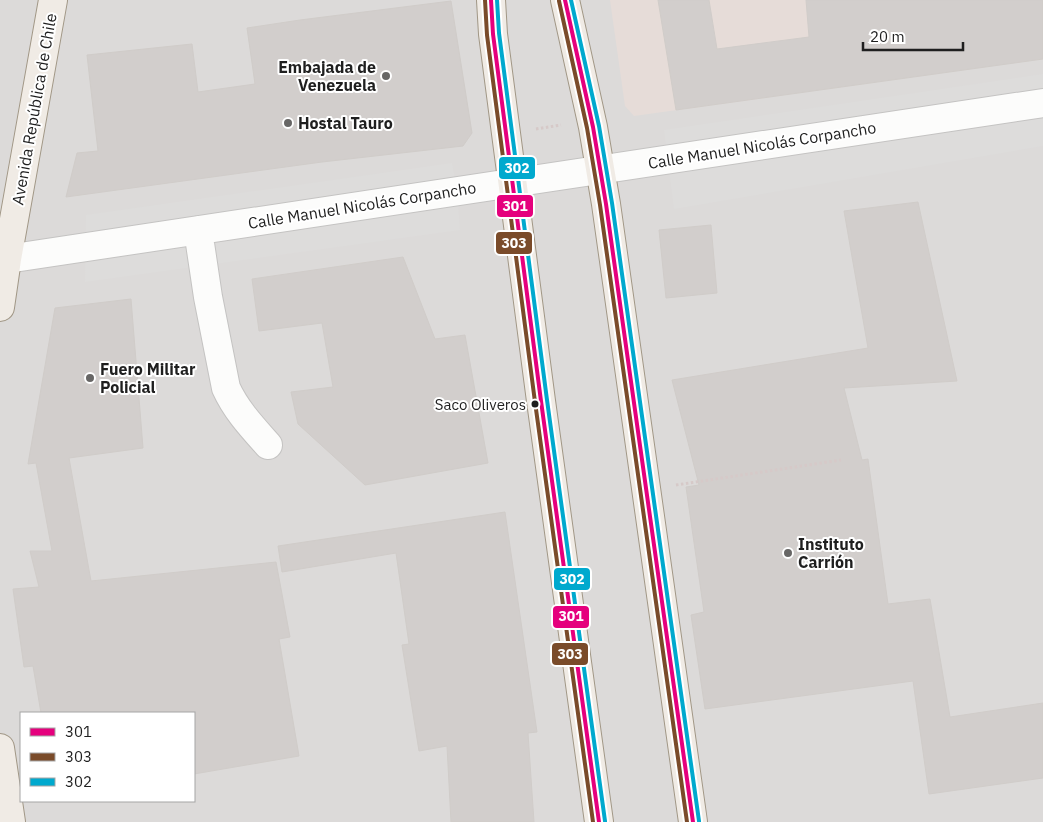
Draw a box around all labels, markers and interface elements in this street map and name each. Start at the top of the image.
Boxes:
street label: Avenida República de Chile [7,11,61,206]
scale bar [863,20,963,52]
text: 20 m [870,27,905,46]
place label: Embajada de Venezuela [278,57,376,95]
marker: Embajada de Venezuela [380,70,392,82]
place label: Hostal Tauro [298,113,393,133]
marker: Hostal Tauro [282,117,294,129]
street label: Calle Manuel Nicolás Corpancho [646,117,878,173]
line badge: 302 [498,156,536,180]
text: 302 [504,159,530,177]
street label: Calle Manuel Nicolás Corpancho [246,177,478,233]
line badge: 301 [496,194,534,218]
text: 301 [502,197,528,215]
line badge: 303 [495,231,533,255]
text: 303 [501,234,527,252]
place label: Fuero Militar Policial [100,359,196,397]
marker: Fuero Militar Policial [84,372,96,384]
place label: Saco Oliveros [435,395,526,414]
marker: Saco Oliveros [530,399,540,409]
place label: Instituto Carrión [798,534,864,572]
marker: Instituto Carrión [782,547,794,559]
line badge: 302 [553,567,591,591]
text: 302 [559,570,585,588]
line badge: 301 [552,605,590,629]
text: 301 [558,607,584,625]
line badge: 303 [551,642,589,666]
text: 303 [557,645,583,663]
legend [20,712,195,802]
text: 301 [65,722,92,741]
text: 303 [65,747,92,766]
text: 302 [65,772,92,791]

